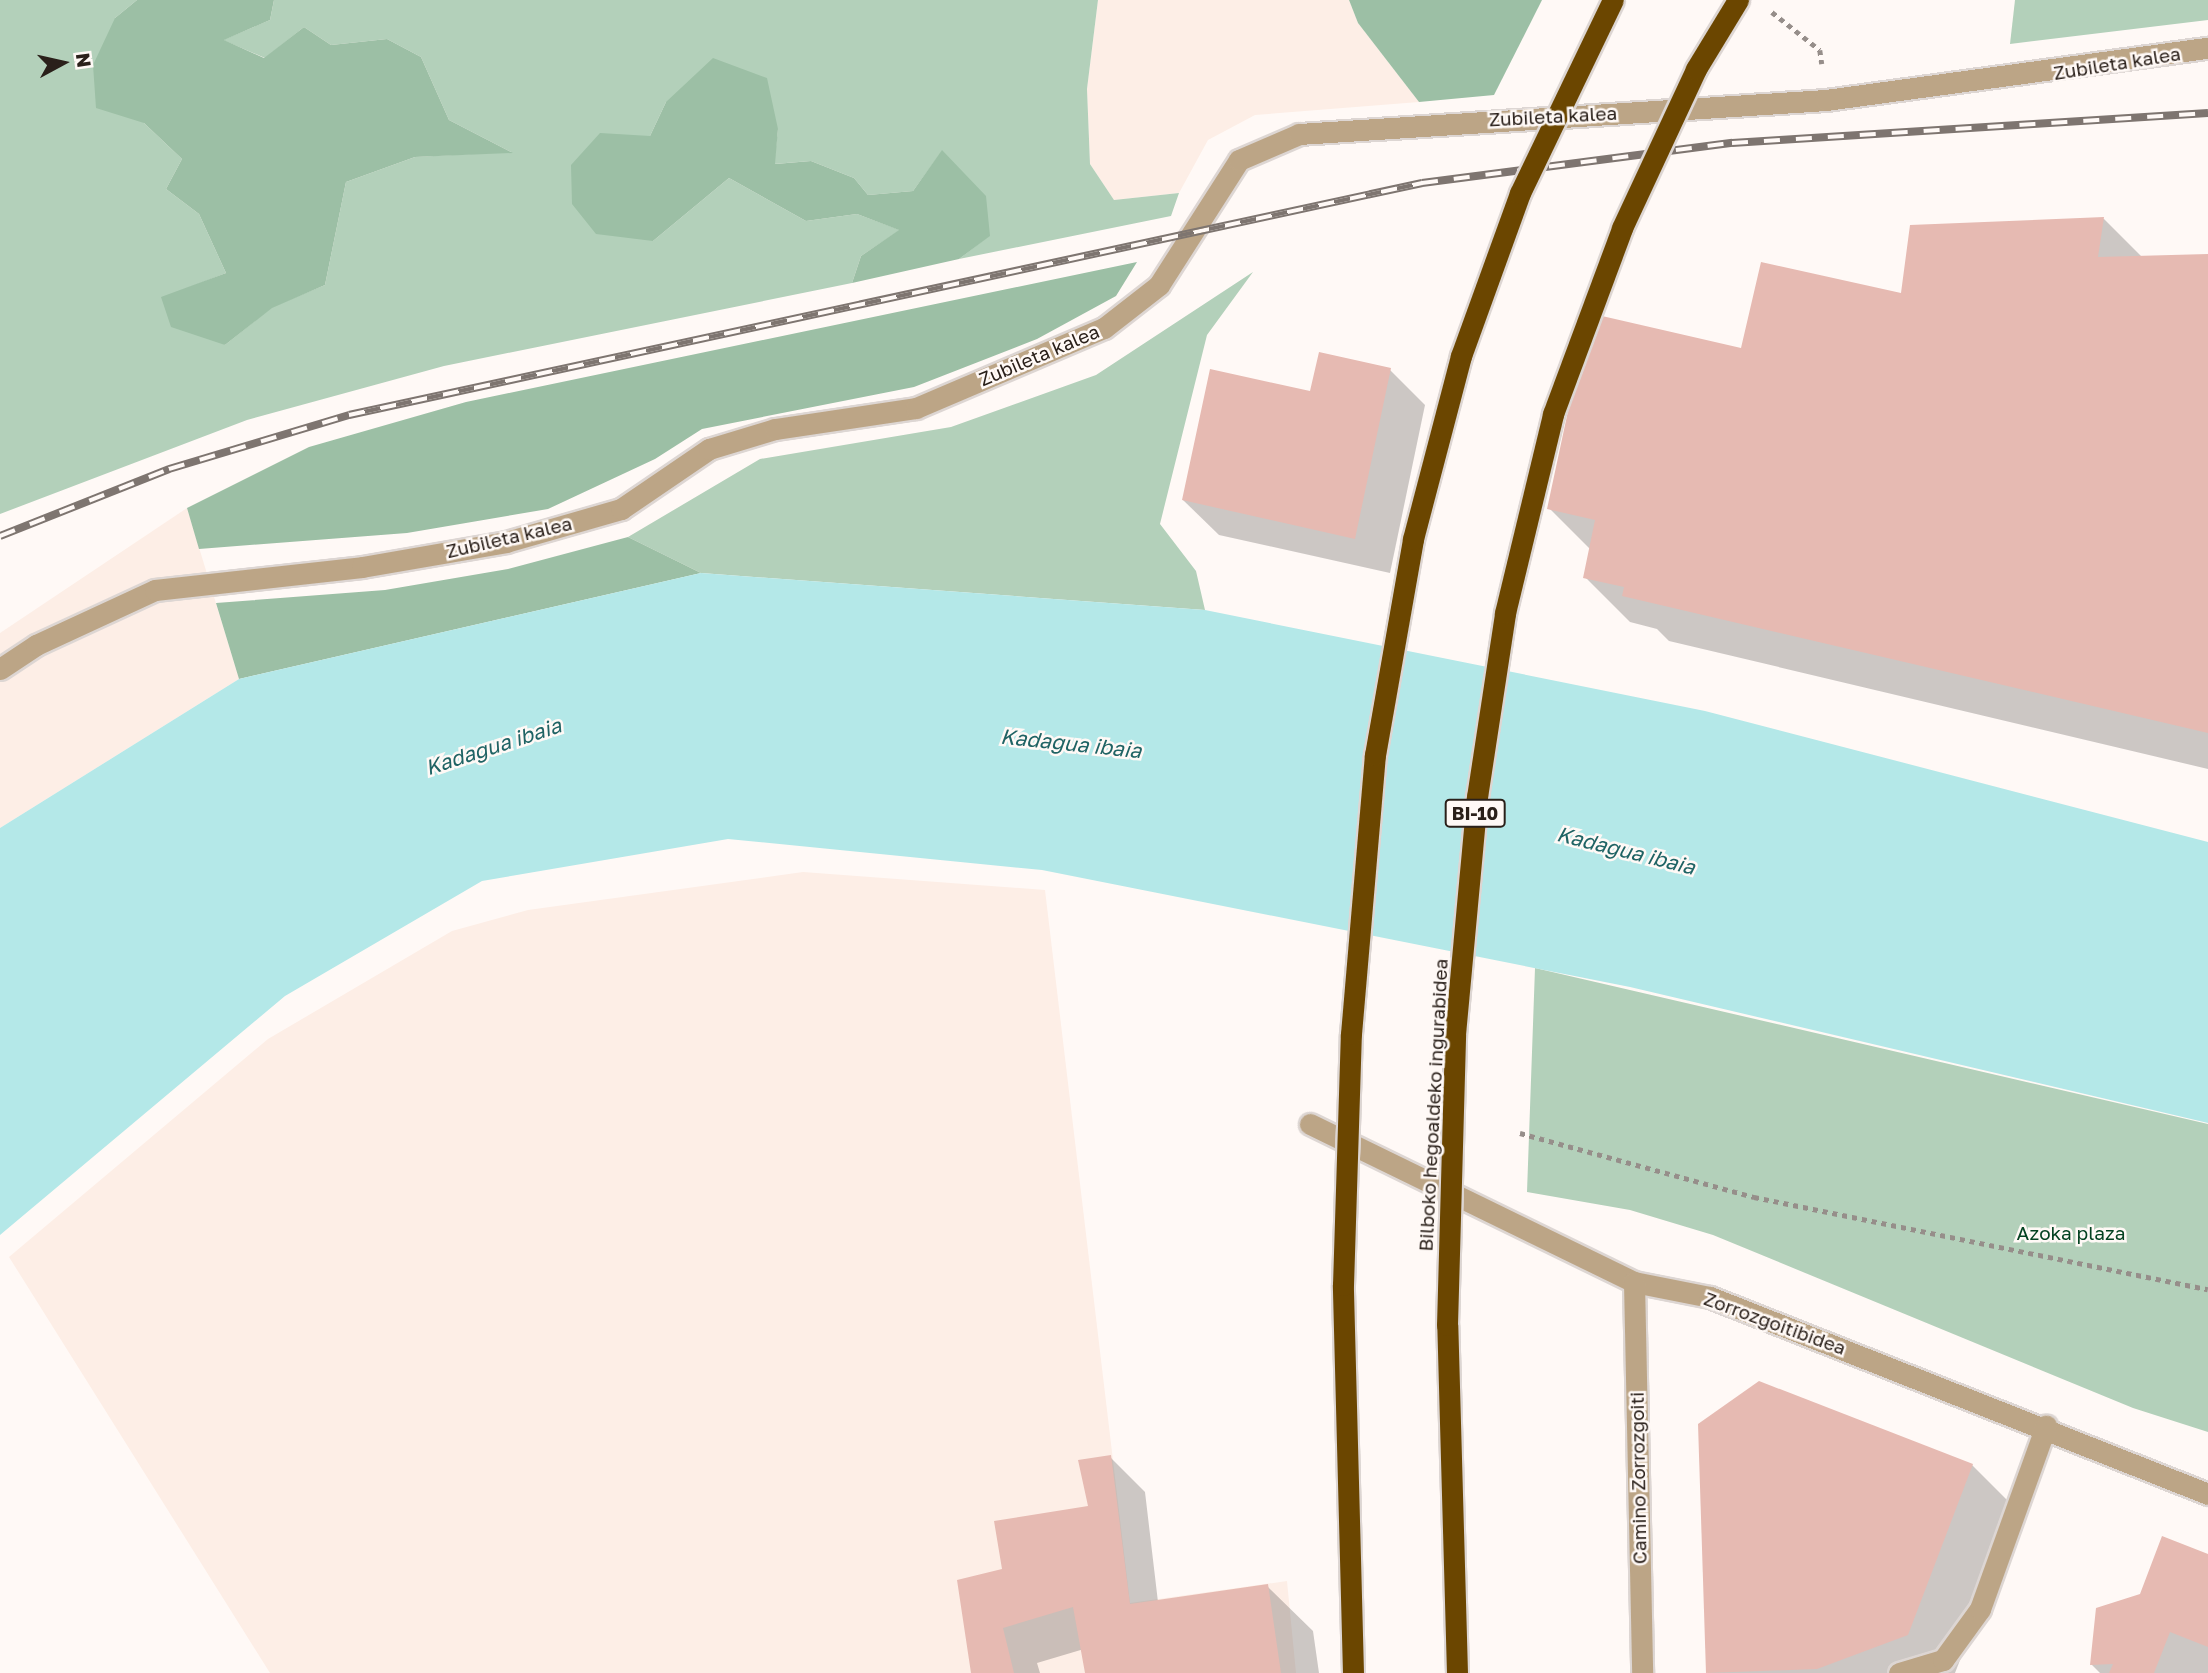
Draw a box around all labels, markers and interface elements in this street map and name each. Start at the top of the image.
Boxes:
north arrow [28,28,98,98]
street label: Zubileta kalea [2052,42,2182,84]
text: N [72,51,97,69]
street label: Zubileta kalea [1488,101,1618,131]
street label: Zubileta kalea [976,319,1102,391]
street label: Zubileta kalea [444,511,574,563]
water label: Kadagua ibaia [422,712,564,780]
water label: Kadagua ibaia [999,723,1143,763]
road number: BI-10 [1444,798,1506,828]
water label: Kadagua ibaia [1554,821,1698,879]
street label: Bilboko hegoaldeko ingurabidea [1414,958,1452,1252]
park label: Azoka plaza [2017,1222,2125,1244]
street label: Zorrozgoitibidea [1701,1287,1849,1359]
street label: Camino Zorrozgoiti [1625,1392,1651,1564]

